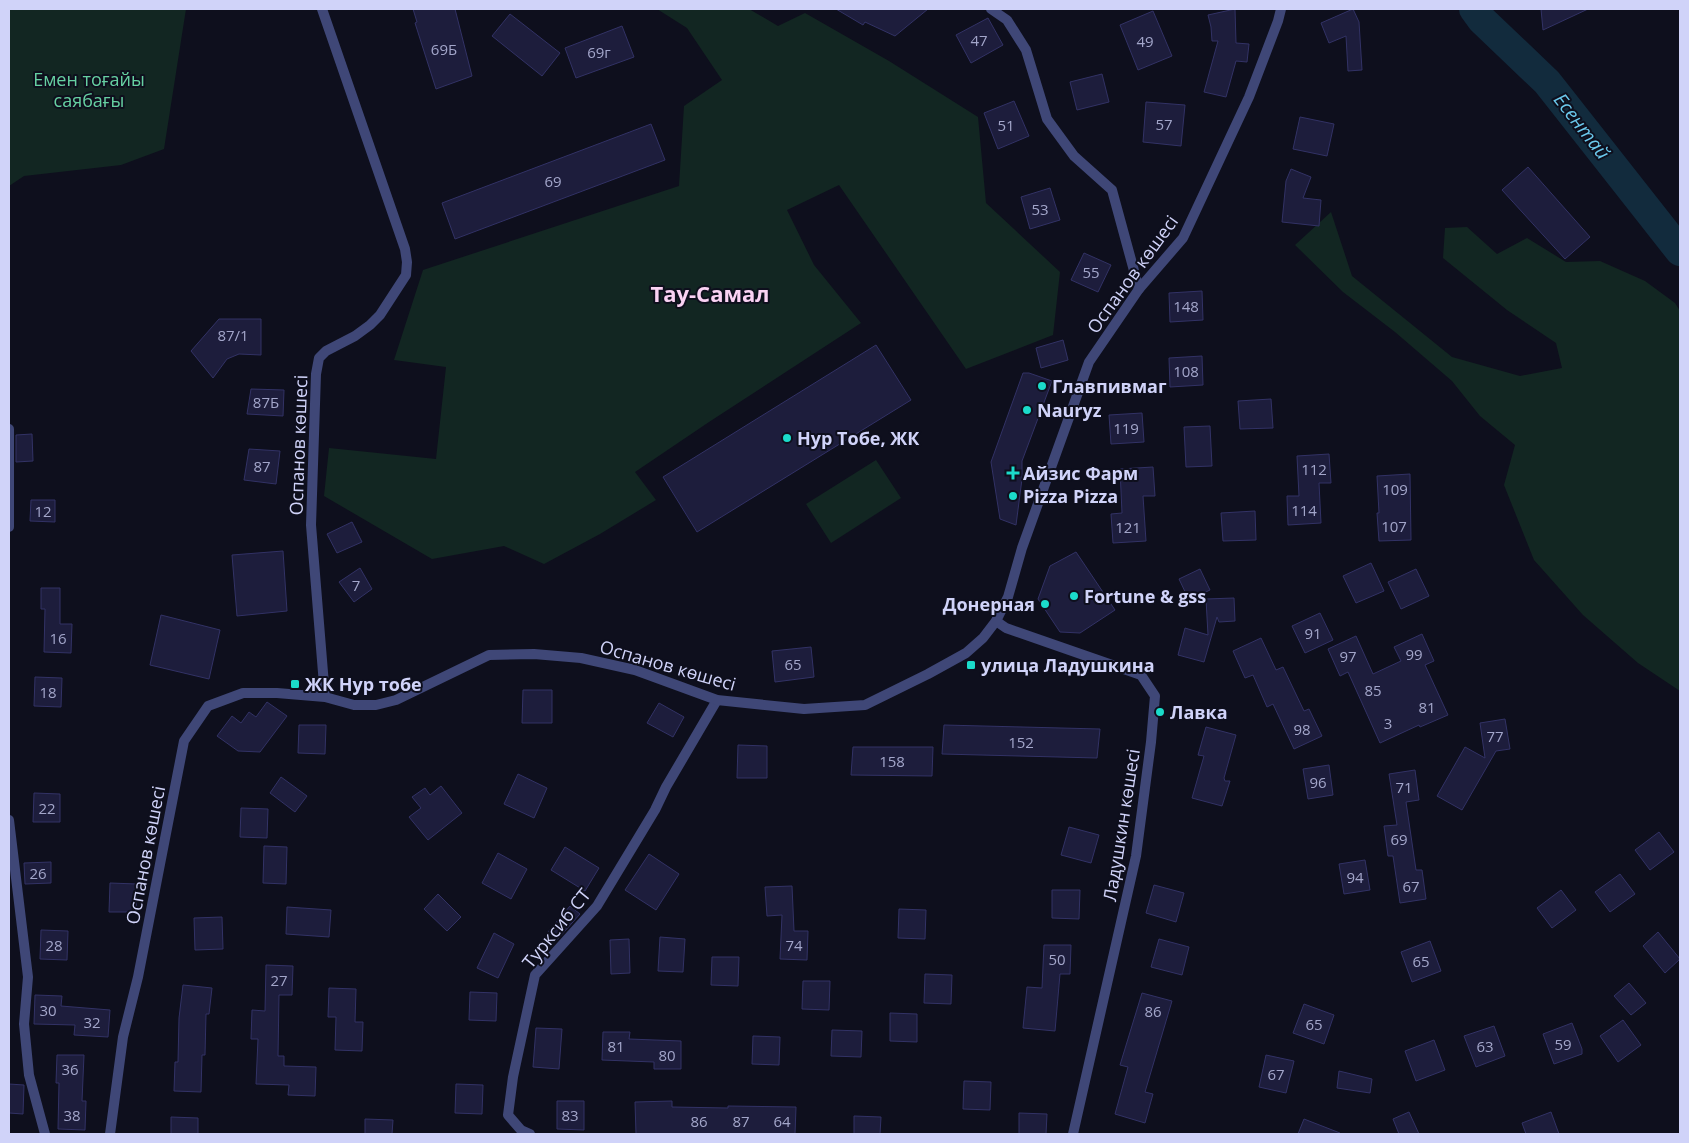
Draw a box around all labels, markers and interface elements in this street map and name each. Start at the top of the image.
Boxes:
house number: 47 [970,30,988,50]
house number: 49 [1136,31,1154,51]
house number: 69Б [431,39,457,59]
house number: 69г [587,42,611,62]
park label: Емен тоғайы саябағы [33,67,145,112]
water label: Есентай [1548,87,1616,165]
house number: 57 [1155,114,1173,134]
house number: 51 [997,115,1015,135]
house number: 69 [544,171,562,191]
house number: 53 [1031,199,1049,219]
street label: Оспанов көшесі [1081,210,1183,338]
house number: 55 [1082,262,1100,282]
district label: Тау-Самал [651,278,769,308]
house number: 148 [1173,296,1199,316]
house number: 87/1 [217,325,249,345]
house number: 108 [1173,361,1199,381]
street label: Оспанов көшесі [284,374,312,516]
place label: Главпивмаг [1052,374,1167,398]
marker: Главпивмаг [1036,380,1048,392]
house number: 87Б [253,392,279,412]
place label: Nauryz [1037,398,1102,422]
marker: Nauryz [1021,404,1033,416]
house number: 119 [1113,418,1139,438]
place label: Нур Тобе, ЖК [797,426,920,450]
marker: Нур Тобе, ЖК [781,432,793,444]
house number: 87 [253,456,271,476]
house number: 112 [1301,459,1327,479]
place label: Айзис Фарм [1023,461,1138,485]
marker: Айзис Фарм [1007,467,1019,479]
house number: 109 [1382,479,1408,499]
place label: Pizza Pizza [1023,484,1118,508]
marker: Pizza Pizza [1007,490,1019,502]
house number: 114 [1291,500,1317,520]
house number: 12 [34,501,52,521]
house number: 107 [1381,516,1407,536]
house number: 121 [1115,517,1141,537]
house number: 7 [352,575,360,595]
place label: Fortune & gss [1084,584,1206,608]
marker: Fortune & gss [1068,590,1080,602]
place label: Донерная [943,592,1035,616]
marker: Донерная [1039,598,1051,610]
house number: 91 [1304,623,1322,643]
house number: 16 [49,628,67,648]
street label: Оспанов көшесі [597,634,739,696]
house number: 99 [1405,644,1423,664]
house number: 97 [1339,646,1357,666]
place label: улица Ладушкина [981,653,1155,677]
house number: 65 [784,654,802,674]
marker: улица Ладушкина [965,659,977,671]
place label: ЖК Нур тобе [305,672,422,696]
marker: ЖК Нур тобе [289,678,301,690]
house number: 85 [1364,680,1382,700]
house number: 18 [39,682,57,702]
house number: 81 [1418,697,1436,717]
place label: Лавка [1170,700,1228,724]
marker: Лавка [1154,706,1166,718]
house number: 3 [1384,713,1392,733]
house number: 98 [1293,719,1311,739]
house number: 77 [1486,726,1504,746]
house number: 152 [1008,732,1034,752]
street label: Ладушкин көшесі [1097,747,1145,903]
house number: 158 [879,751,905,771]
house number: 96 [1309,772,1327,792]
house number: 71 [1395,777,1413,797]
street label: Оспанов көшесі [120,784,170,926]
house number: 22 [38,798,56,818]
house number: 69 [1390,829,1408,849]
house number: 26 [29,863,47,883]
house number: 94 [1346,867,1364,887]
house number: 67 [1402,876,1420,896]
street label: Турксиб СТ [516,883,596,973]
house number: 28 [45,935,63,955]
house number: 74 [785,935,803,955]
house number: 50 [1048,949,1066,969]
house number: 65 [1412,951,1430,971]
house number: 27 [270,970,288,990]
house number: 30 [39,1000,57,1020]
house number: 86 [1144,1001,1162,1021]
house number: 32 [83,1012,101,1032]
house number: 65 [1305,1014,1323,1034]
house number: 59 [1554,1034,1572,1054]
house number: 81 [607,1036,625,1056]
house number: 63 [1476,1036,1494,1056]
house number: 80 [658,1045,676,1065]
house number: 36 [61,1059,79,1079]
house number: 67 [1267,1064,1285,1084]
house number: 38 [63,1105,81,1125]
house number: 83 [561,1105,579,1125]
house number: 86 [690,1111,708,1131]
house number: 87 [732,1111,750,1131]
house number: 64 [773,1111,791,1131]

